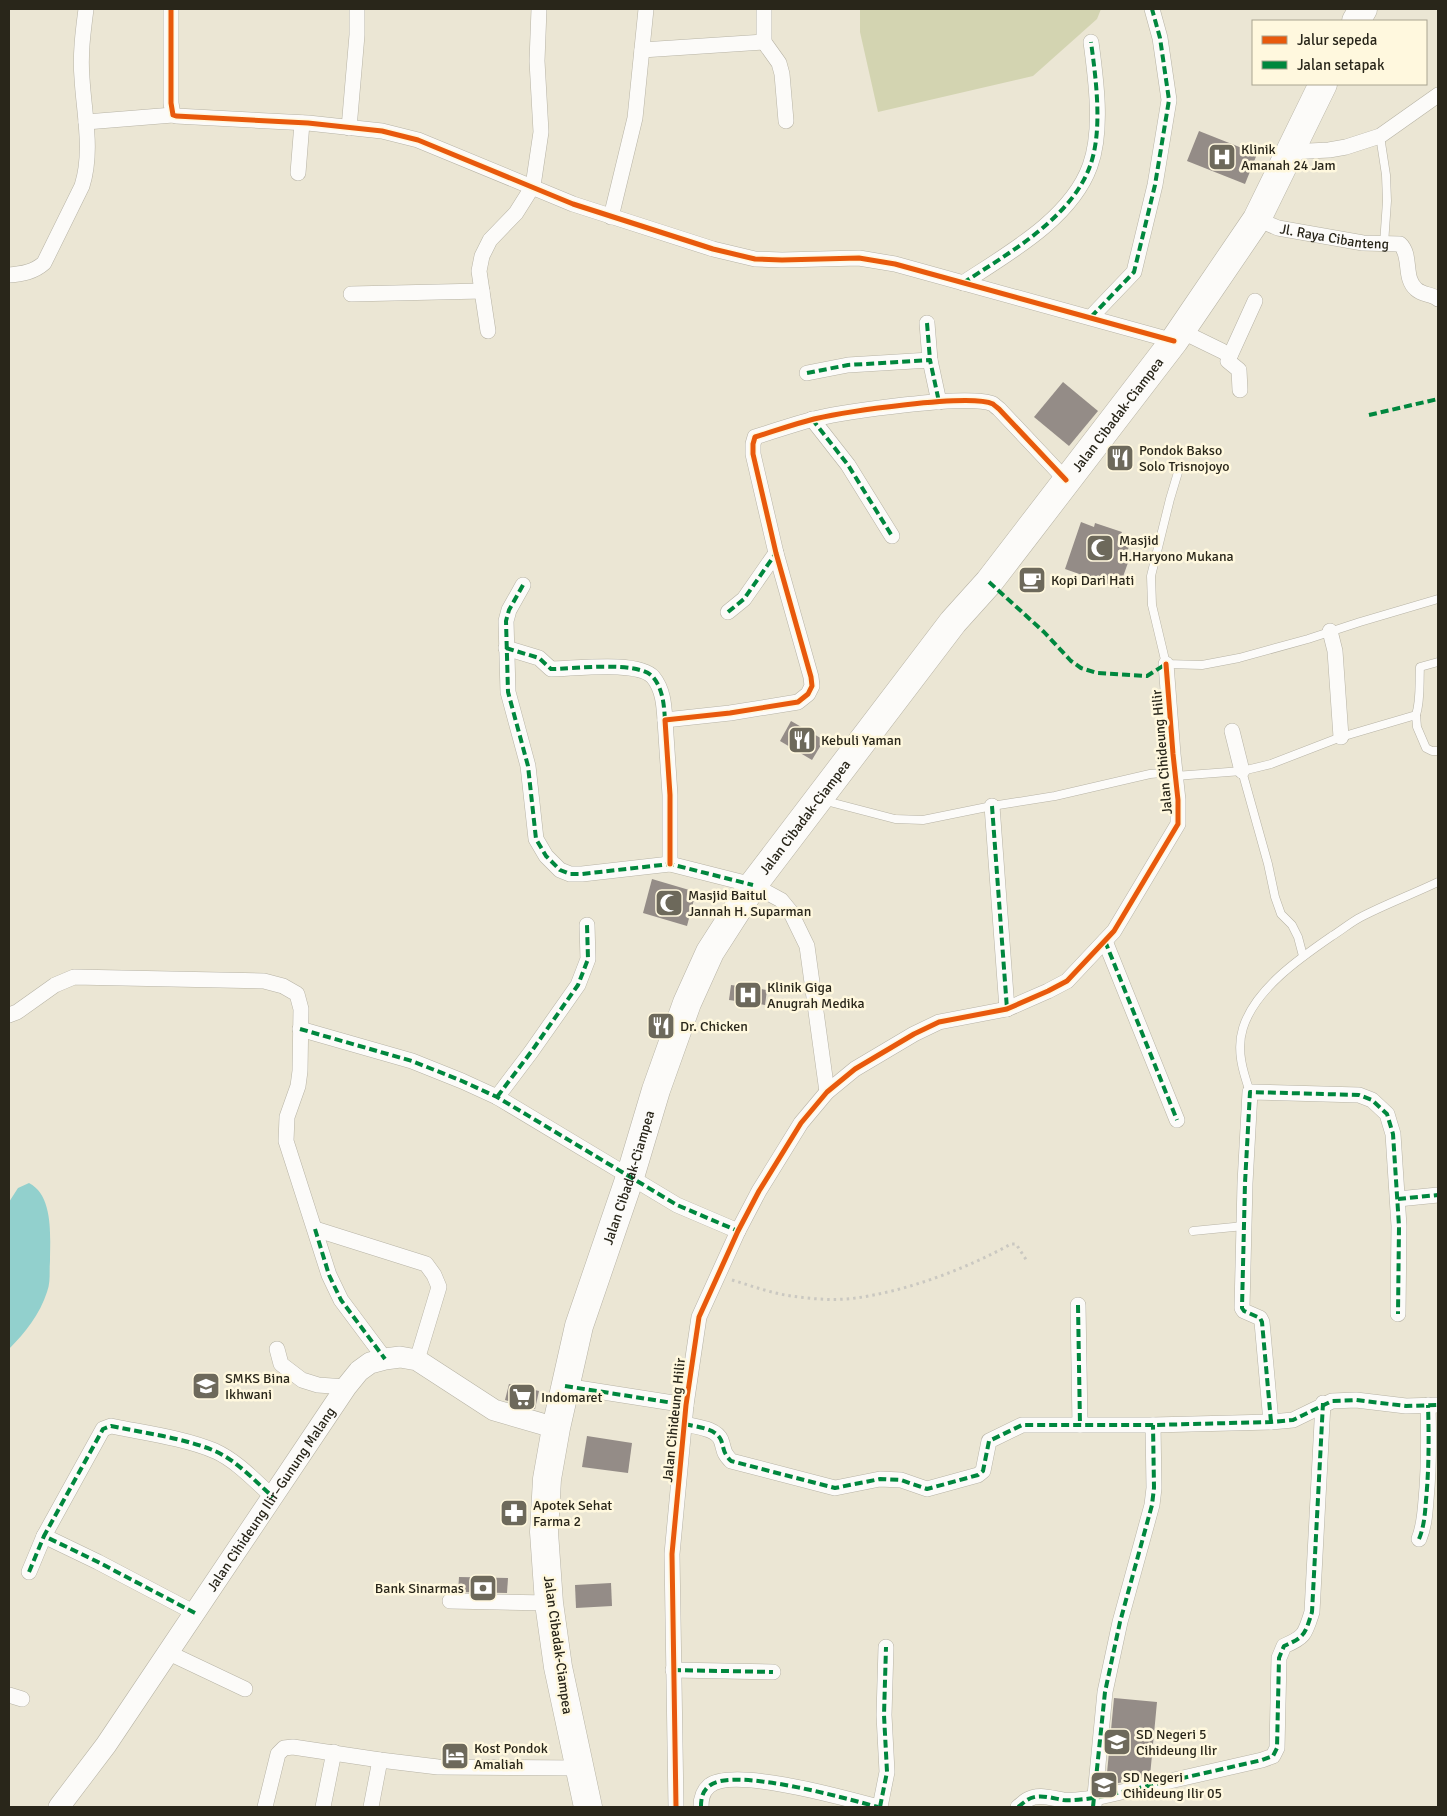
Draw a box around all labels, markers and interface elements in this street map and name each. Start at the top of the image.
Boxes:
legend [1252,20,1427,85]
text: Jalur sepeda [1297,31,1377,49]
text: Jalan setapak [1297,56,1385,74]
place label: Klinik Amanah 24 Jam [1241,141,1336,174]
hospital icon: Klinik Amanah 24 Jam [1207,142,1237,172]
street label: Jl. Raya Cibanteng [1279,220,1389,252]
street label: Jalan Cibadak-Ciampea [1068,354,1167,475]
place label: Pondok Bakso Solo Trisnojoyo [1139,442,1229,475]
restaurant icon: Pondok Bakso Solo Trisnojoyo [1105,443,1135,473]
place label: Masjid H.Haryono Mukana [1119,532,1234,565]
mosque icon: Masjid H.Haryono Mukana [1085,533,1115,563]
cafe icon: Kopi Dari Hati [1017,565,1047,595]
place label: Kopi Dari Hati [1051,572,1134,589]
street label: Jalan Cihideung Hilir [1148,688,1176,815]
restaurant icon: Kebuli Yaman [787,725,817,755]
place label: Kebuli Yaman [821,732,901,749]
street label: Jalan Cibadak-Ciampea [756,756,854,878]
place label: Masjid Baitul Jannah H. Suparman [688,887,811,920]
mosque icon: Masjid Baitul Jannah H. Suparman [654,888,684,918]
place label: Klinik Giga Anugrah Medika [767,979,865,1012]
hospital icon: Klinik Giga Anugrah Medika [733,980,763,1010]
restaurant icon: Dr. Chicken [646,1011,676,1041]
place label: Dr. Chicken [680,1018,748,1035]
street label: Jalan Cibadak-Ciampea [599,1108,658,1247]
street label: Jalan Cihideung Hilir [659,1356,689,1483]
place label: SMKS Bina Ikhwani [225,1370,290,1403]
school or university icon: SMKS Bina Ikhwani [191,1371,221,1401]
supermarket icon: Indomaret [507,1382,537,1412]
place label: Indomaret [541,1389,603,1406]
street label: Jalan Cihideung Ilir–Gunung Malang [203,1404,339,1594]
place label: Apotek Sehat Farma 2 [533,1497,612,1530]
pharmacy icon: Apotek Sehat Farma 2 [499,1498,529,1528]
bank icon: Bank Sinarmas [468,1573,498,1603]
street label: Jalan Cibadak-Ciampea [540,1575,576,1715]
place label: Bank Sinarmas [375,1580,464,1597]
place label: SD Negeri 5 Cihideung Ilir [1136,1726,1218,1759]
school or university icon: SD Negeri 5 Cihideung Ilir [1102,1727,1132,1757]
place label: Kost Pondok Amaliah [474,1740,548,1773]
hotel icon: Kost Pondok Amaliah [440,1741,470,1771]
place label: SD Negeri Cihideung Ilir 05 [1123,1769,1222,1802]
school or university icon: SD Negeri Cihideung Ilir 05 [1089,1770,1119,1800]

